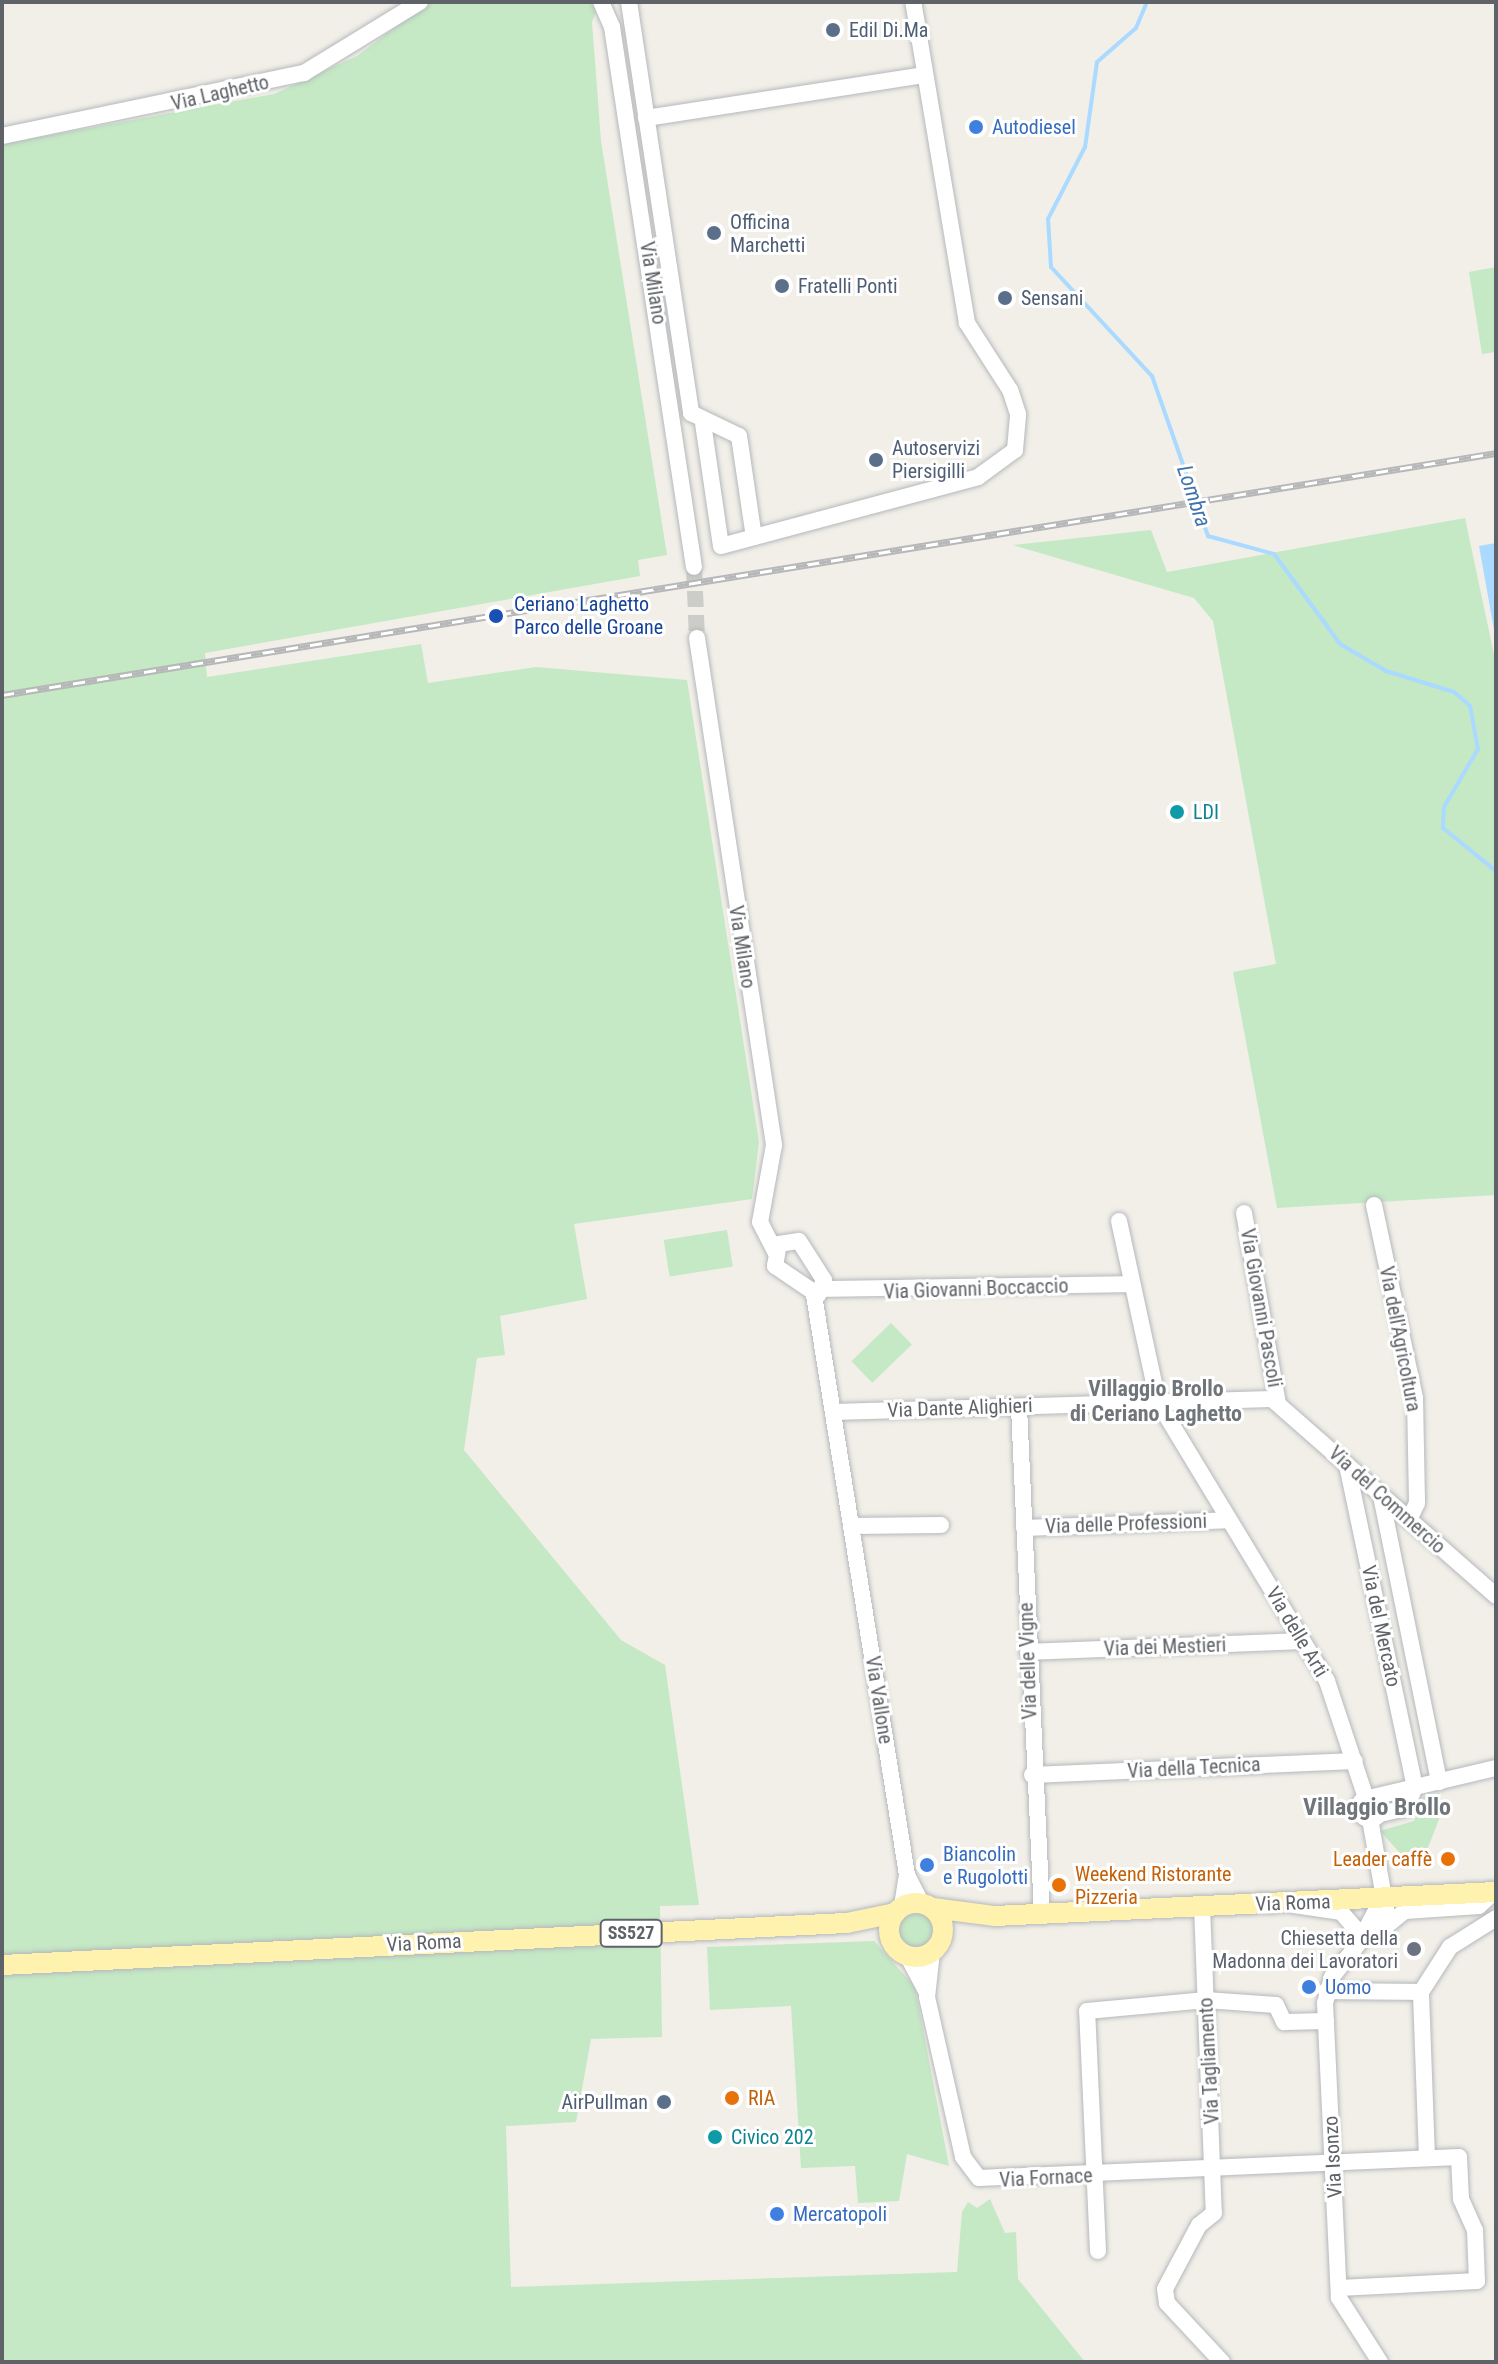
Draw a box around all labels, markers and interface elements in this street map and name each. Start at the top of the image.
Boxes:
place label: Edil Di.Ma [849,18,928,42]
marker: Edil Di.Ma [824,21,842,39]
street label: Via Laghetto [169,70,271,116]
place label: Autodiesel [992,115,1076,139]
marker: Autodiesel [967,118,985,136]
place label: Officina Marchetti [730,210,805,257]
marker: Officina Marchetti [705,224,723,242]
street label: Via Milano [635,240,671,326]
place label: Fratelli Ponti [798,274,897,298]
marker: Fratelli Ponti [773,277,791,295]
place label: Sensani [1021,286,1083,310]
marker: Sensani [996,289,1014,307]
place label: Autoservizi Piersigilli [892,436,980,483]
marker: Autoservizi Piersigilli [867,451,885,469]
water label: Lombra [1171,462,1217,530]
place label: Ceriano Laghetto Parco delle Groane [514,592,663,639]
marker: Ceriano Laghetto Parco delle Groane [485,605,507,627]
place label: LDI [1193,800,1219,824]
marker: LDI [1168,803,1186,821]
street label: Via Milano [724,904,760,990]
street label: Via Giovanni Pascoli [1235,1227,1287,1389]
street label: Via dell'Agricoltura [1374,1264,1426,1414]
street label: Via Giovanni Boccaccio [883,1274,1069,1304]
district label: Villaggio Brollo di Ceriano Laghetto [1070,1375,1242,1426]
street label: Via Dante Alighieri [887,1393,1033,1423]
street label: Via del Commercio [1324,1441,1450,1559]
street label: Via delle Professioni [1045,1509,1207,1539]
street label: Via del Mercato [1356,1563,1406,1689]
street label: Via delle Arti [1261,1583,1333,1681]
street label: Via delle Vigne [1014,1602,1042,1720]
street label: Via dei Mestieri [1103,1633,1227,1661]
street label: Via Vallone [860,1654,898,1746]
street label: Via della Tecnica [1127,1753,1261,1783]
district label: Villaggio Brollo [1303,1794,1451,1822]
place label: Biancolin e Rugolotti [943,1842,1028,1889]
place label: Leader caffè [1333,1847,1432,1871]
marker: Leader caffè [1439,1850,1457,1868]
marker: Biancolin e Rugolotti [918,1856,936,1874]
place label: Weekend Ristorante Pizzeria [1075,1862,1231,1909]
marker: Weekend Ristorante Pizzeria [1050,1876,1068,1894]
street label: Via Roma [1255,1890,1331,1916]
road number: SS527 [599,1919,663,1947]
place label: Chiesetta della Madonna dei Lavoratori [1212,1926,1398,1973]
street label: Via Roma [386,1929,462,1957]
marker: Chiesetta della Madonna dei Lavoratori [1405,1940,1423,1958]
place label: Uomo [1325,1975,1371,1999]
marker: Uomo [1300,1978,1318,1996]
street label: Via Tagliamento [1194,1997,1224,2125]
place label: RIA [748,2086,775,2110]
marker: RIA [723,2089,741,2107]
place label: AirPullman [562,2090,648,2114]
marker: AirPullman [655,2093,673,2111]
street label: Via Isonzo [1319,2115,1347,2199]
place label: Civico 202 [731,2125,814,2149]
marker: Civico 202 [706,2128,724,2146]
street label: Via Fornace [999,2164,1093,2192]
place label: Mercatopoli [793,2202,887,2226]
marker: Mercatopoli [768,2205,786,2223]

